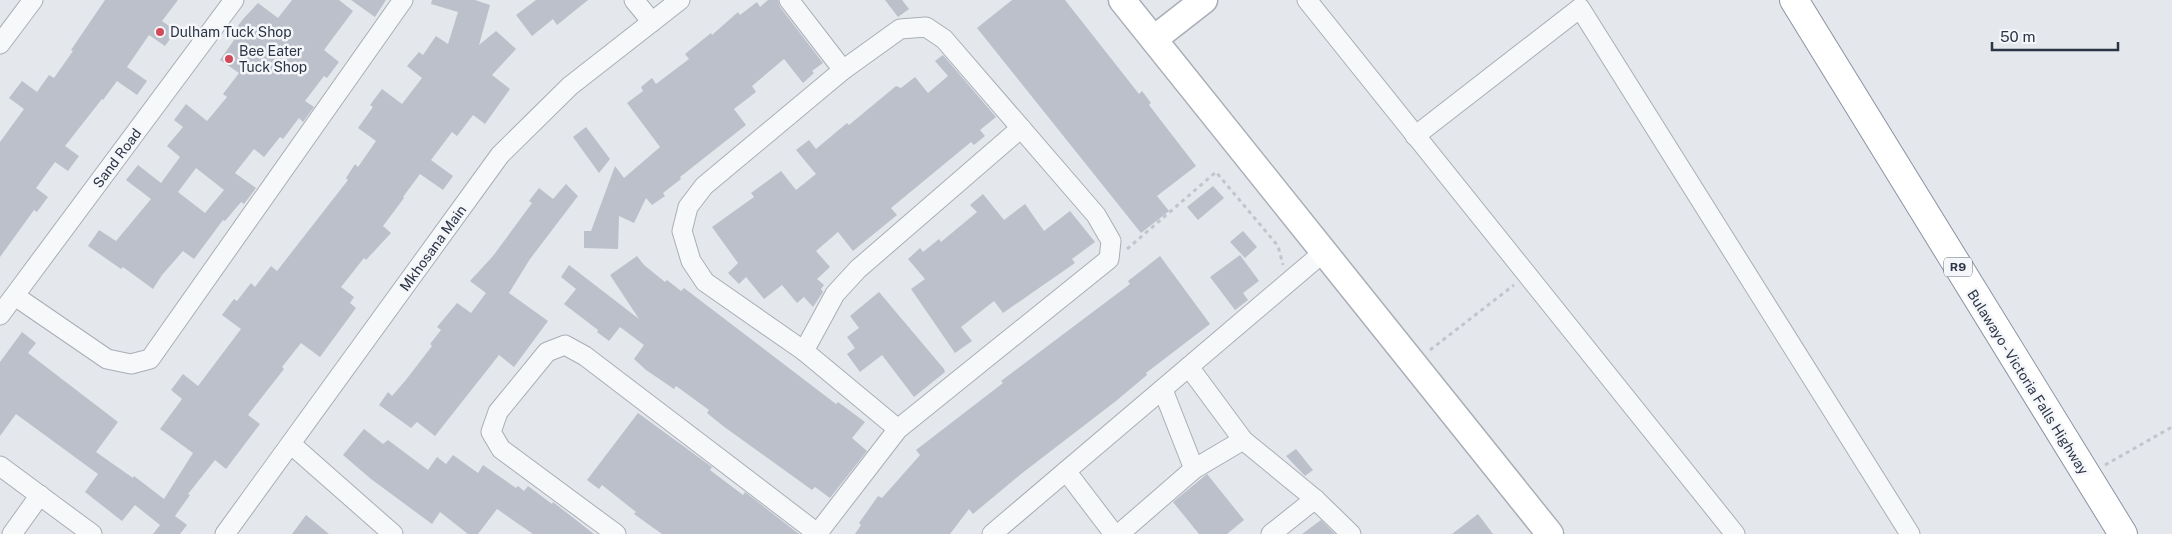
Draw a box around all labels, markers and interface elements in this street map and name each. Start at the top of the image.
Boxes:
scale bar [1992,20,2118,52]
place label: Dulham Tuck Shop [170,24,292,40]
marker: Dulham Tuck Shop [154,26,166,38]
text: 50 m [2000,28,2035,45]
place label: Bee Eater Tuck Shop [239,43,307,75]
marker: Bee Eater Tuck Shop [223,53,235,65]
street label: Sand Road [90,125,144,191]
street label: Mkhosana Main [397,202,469,294]
road number: R9 [1944,258,1972,276]
street label: Bulawayo - Victoria Falls Highway [1964,287,2092,478]

